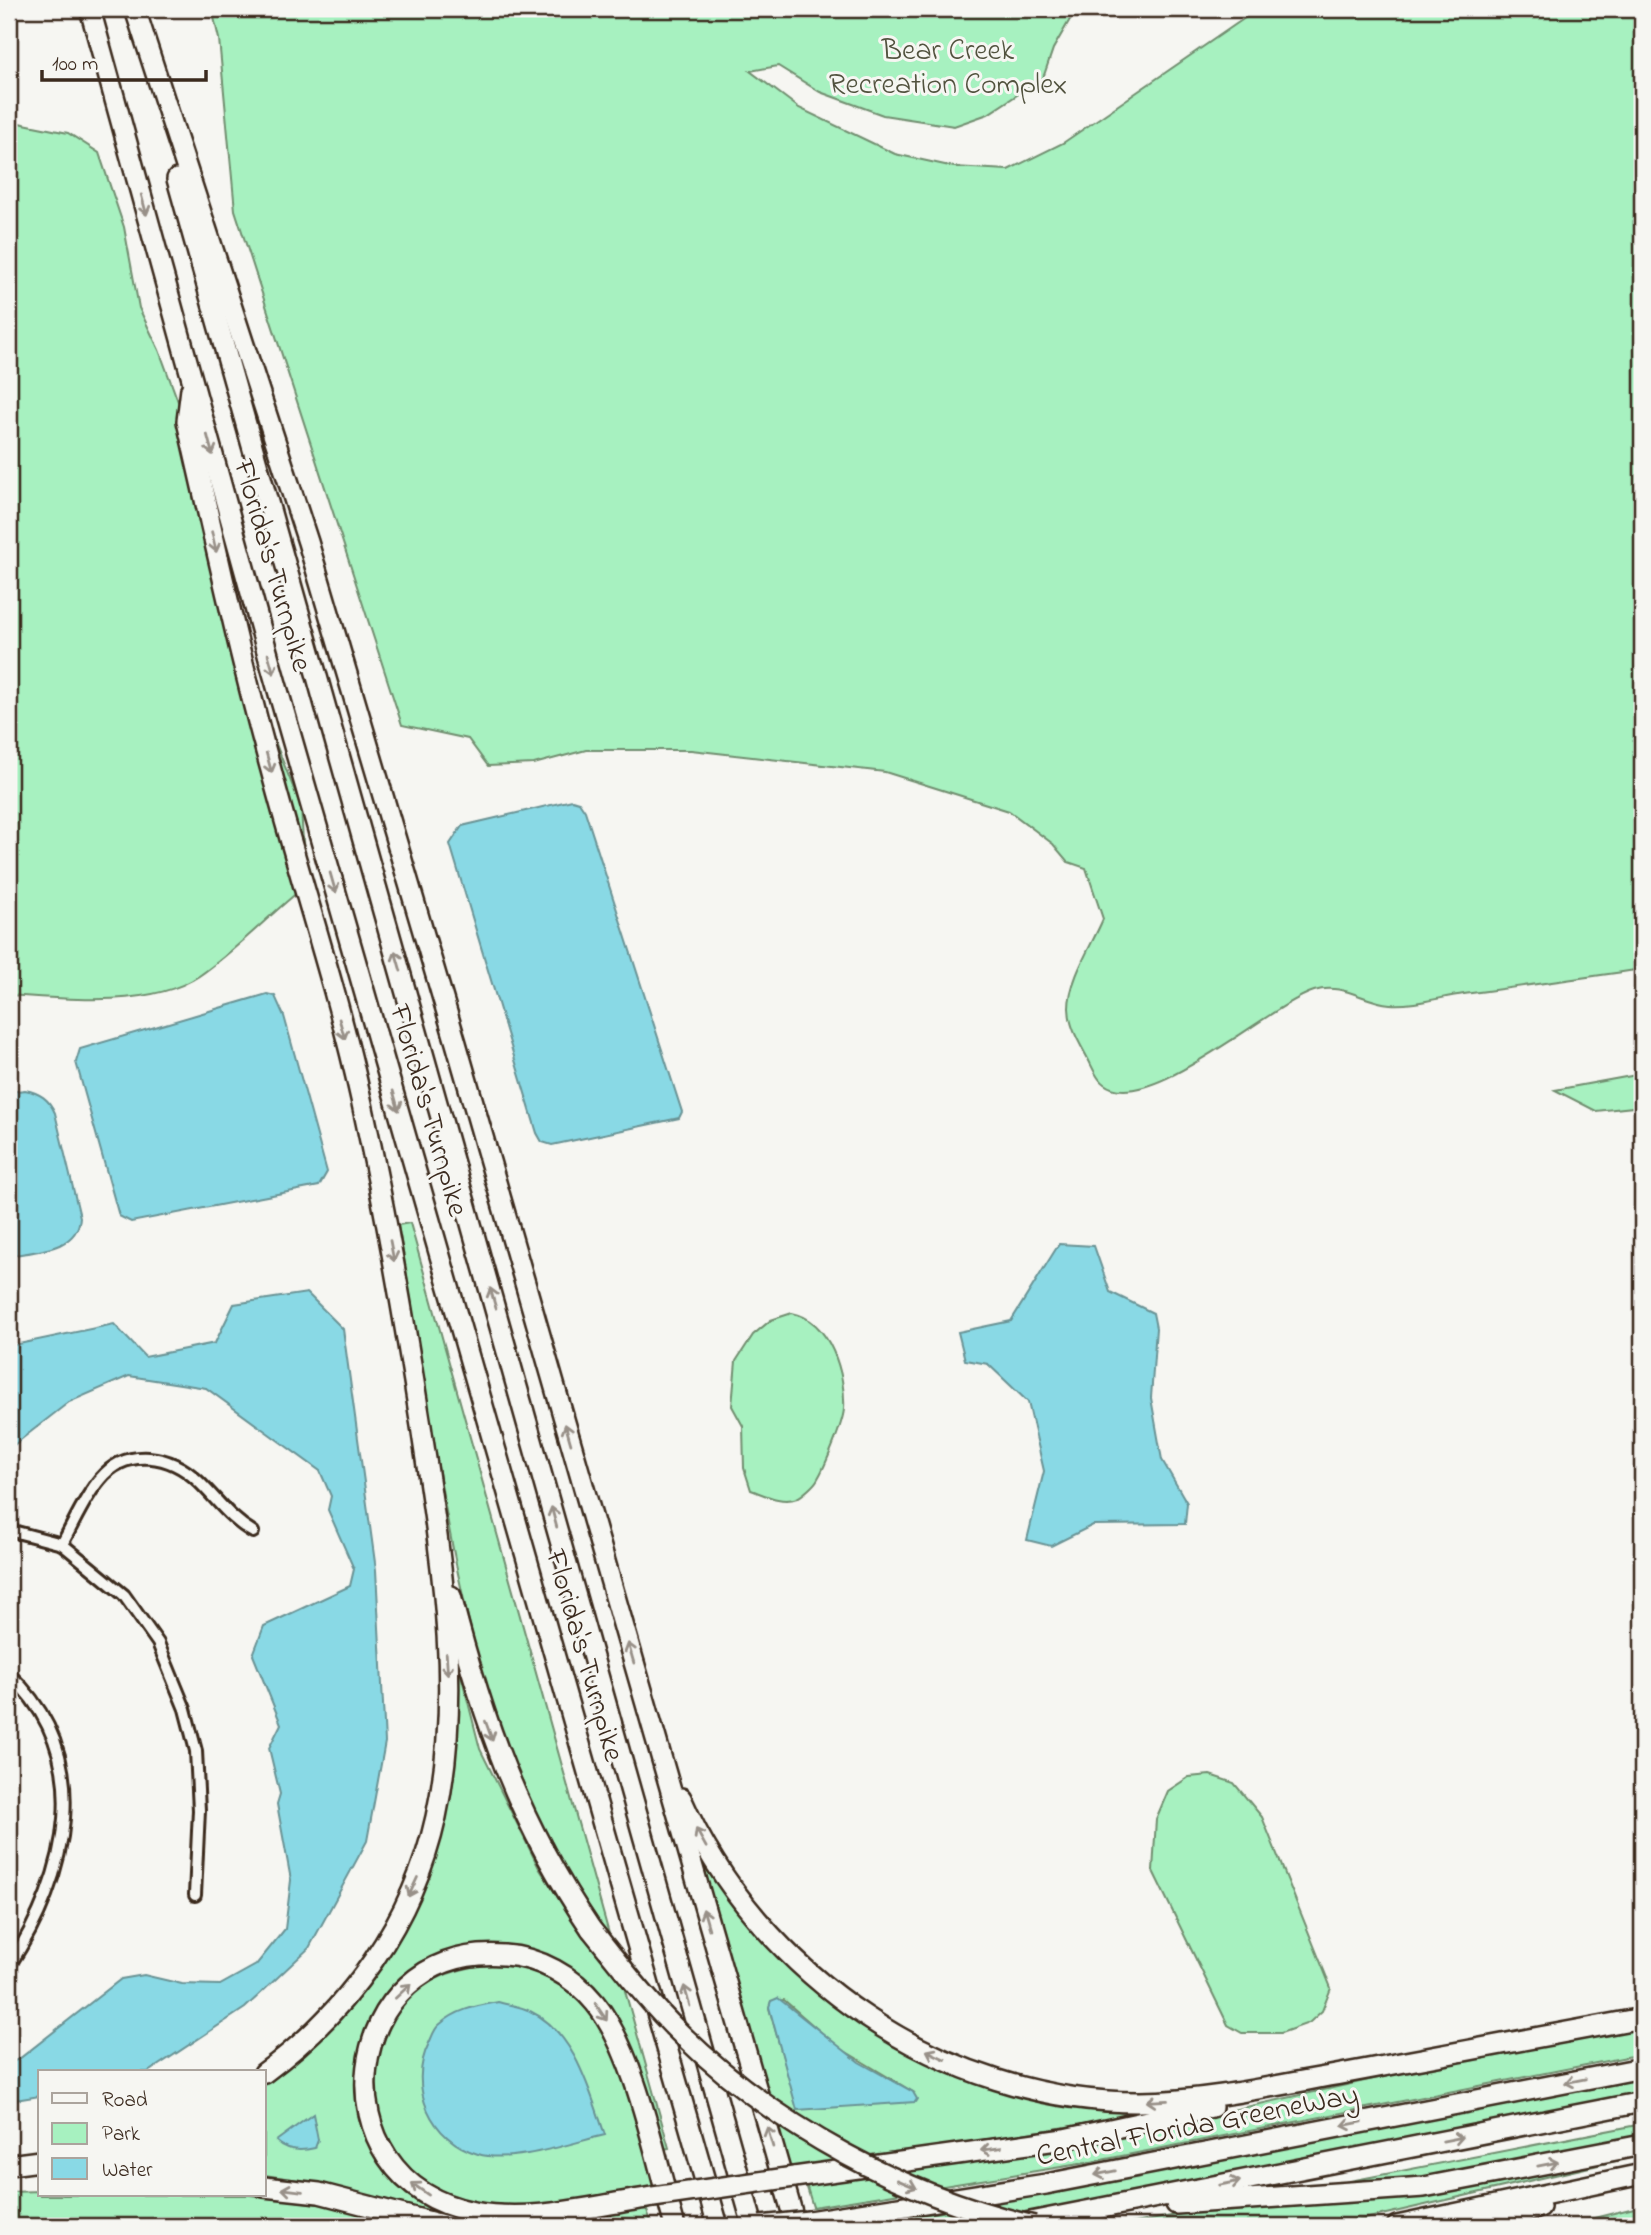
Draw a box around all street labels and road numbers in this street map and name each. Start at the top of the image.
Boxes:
street label: Florida's Turnpike [220,454,323,677]
street label: Florida's Turnpike [376,999,479,1222]
street label: Florida's Turnpike [532,1544,635,1767]
street label: Central Florida GreeneWay [1033,2074,1363,2180]

